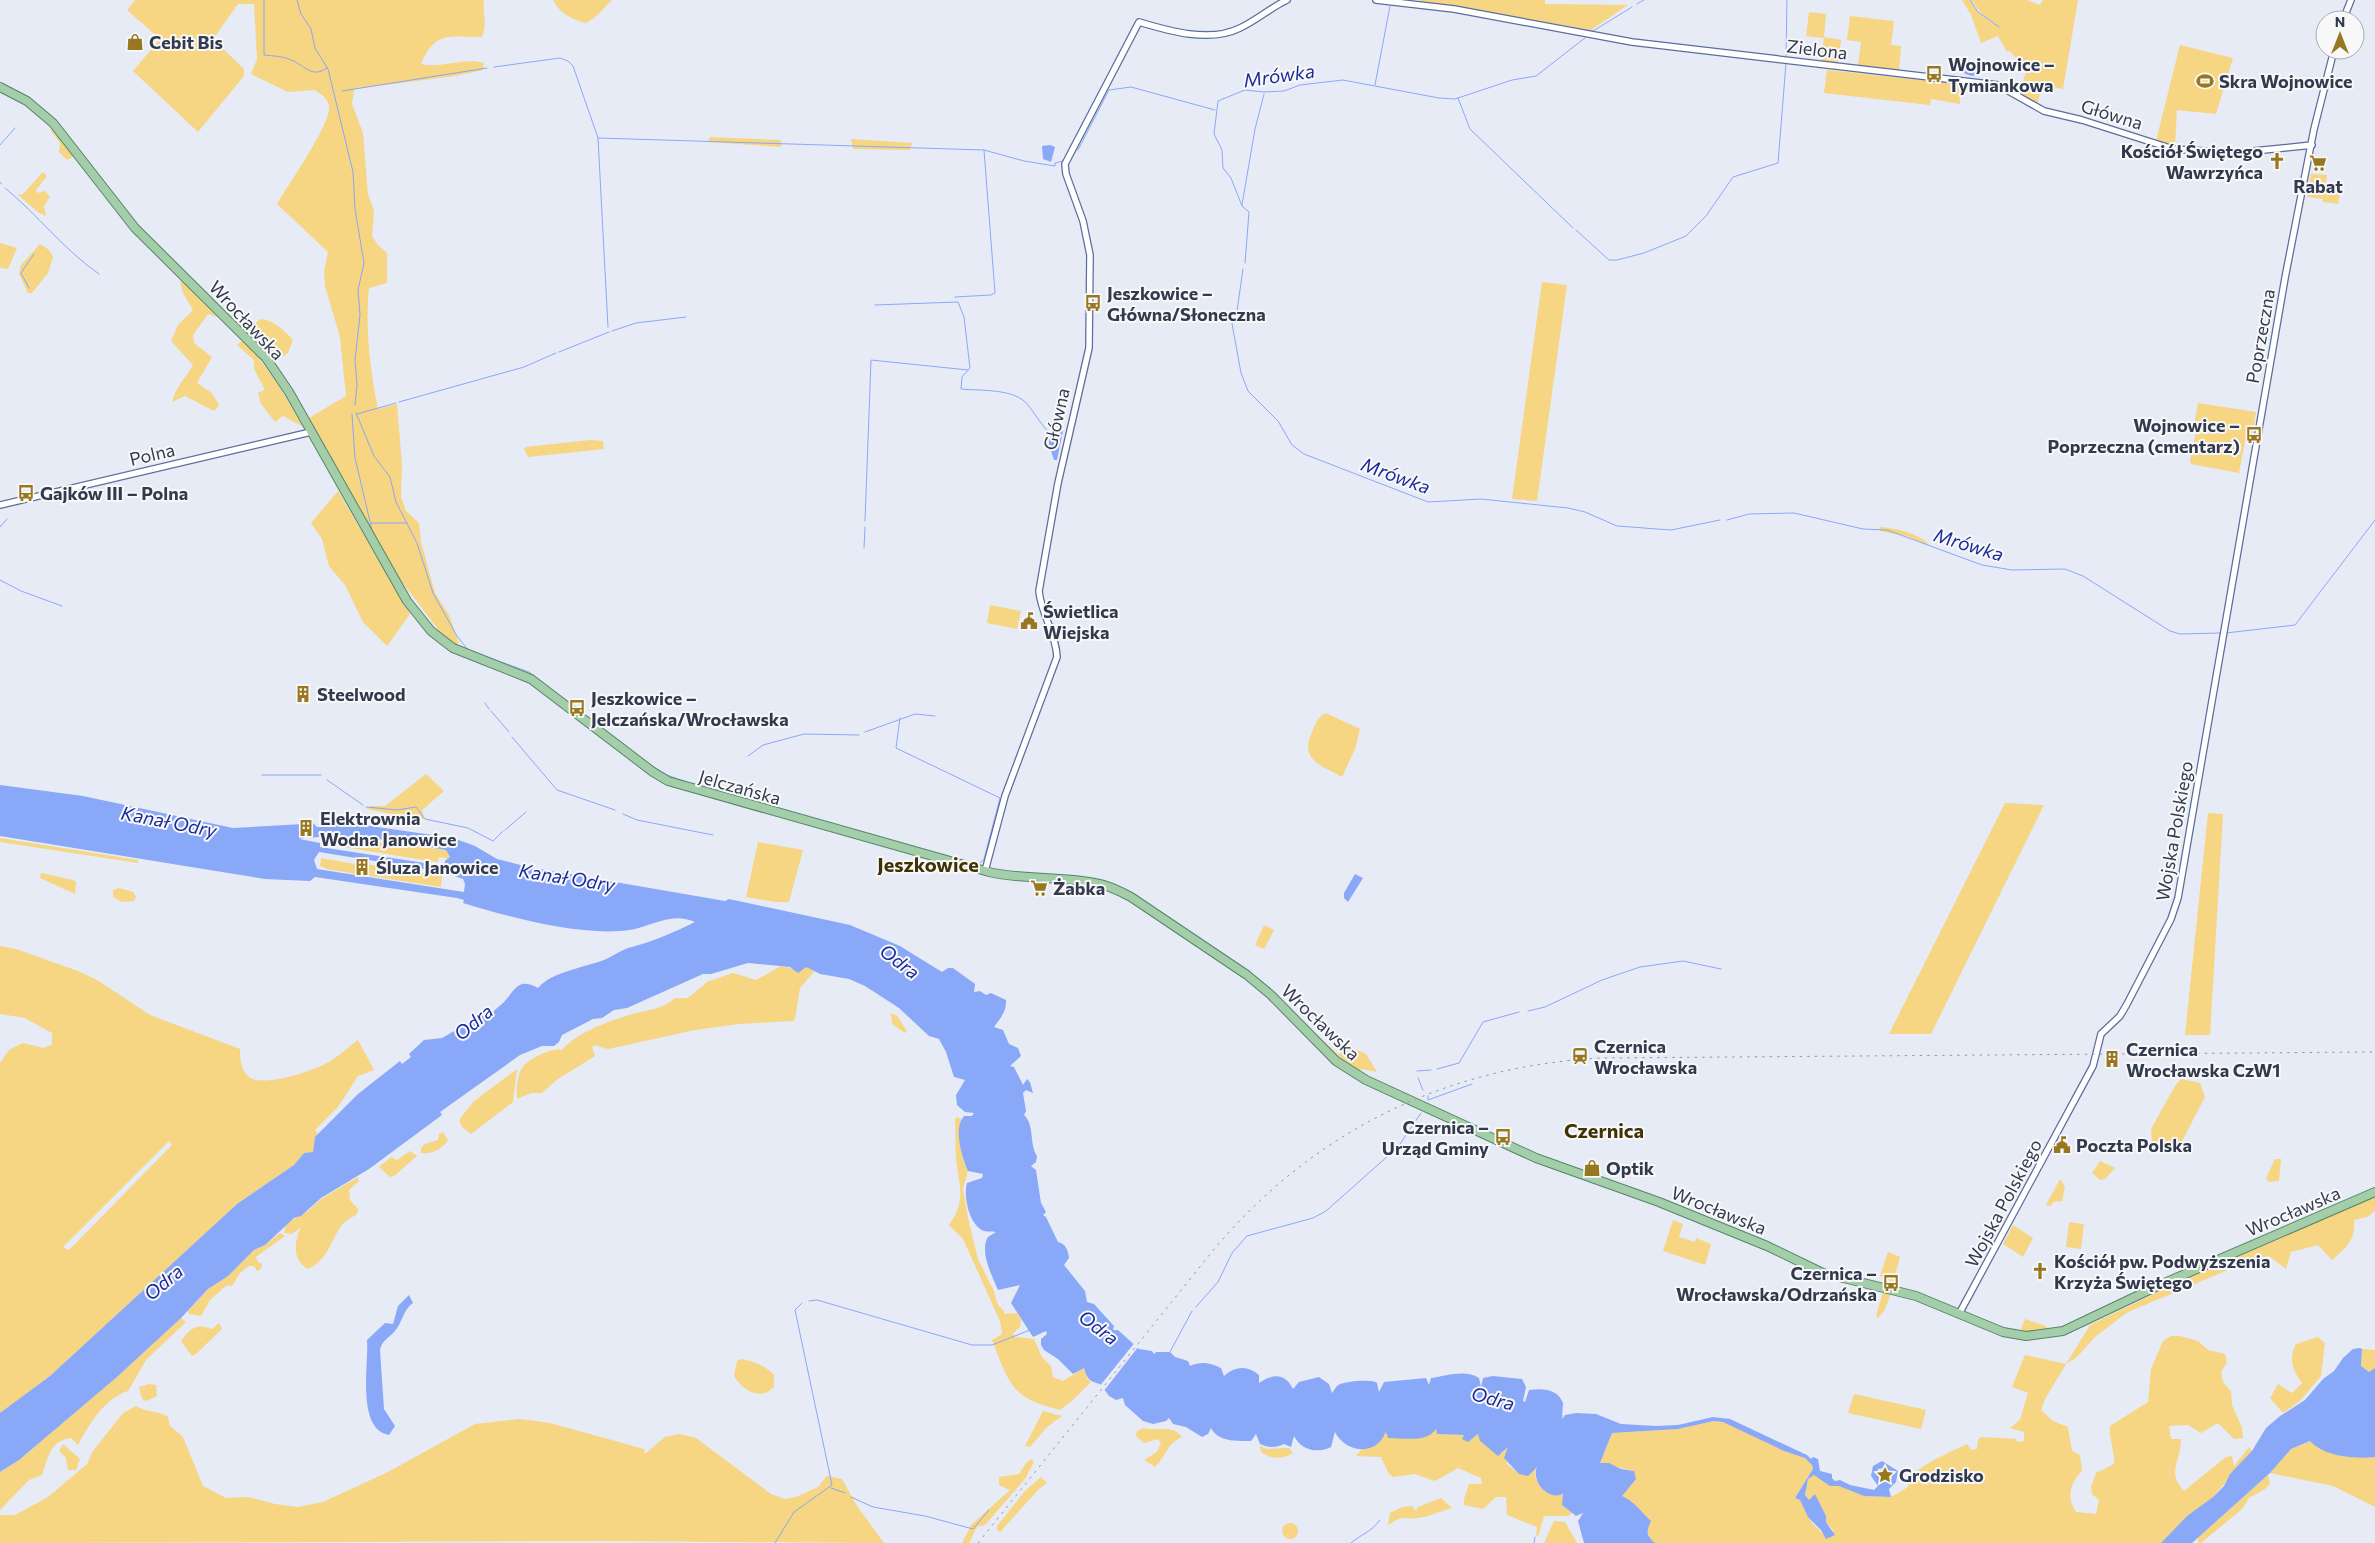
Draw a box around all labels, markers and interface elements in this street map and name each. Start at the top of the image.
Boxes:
north arrow [2315,10,2365,60]
text: N [2335,13,2345,30]
place label: Cebit Bis [149,31,223,53]
shop icon: Cebit Bis [125,32,145,52]
street label: Zielona [1785,34,1849,64]
place label: Wojnowice – Tymiankowa [1948,53,2055,96]
water label: Mrówka [1242,59,1316,91]
bus stop icon: Wojnowice – Tymiankowa [1924,64,1944,84]
place label: Skra Wojnowice [2219,70,2353,92]
sports icon: Skra Wojnowice [2195,71,2215,91]
street label: Główna [2079,94,2145,134]
place label: Kościół Świętego Wawrzyńca [2121,140,2263,183]
church icon: Kościół Świętego Wawrzyńca [2267,151,2287,171]
supermarket icon: Rabat [2308,153,2328,173]
place label: Rabat [2293,175,2343,197]
street label: Wrocławska [205,276,289,364]
place label: Jeszkowice – Główna/Słoneczna [1107,282,1266,325]
street label: Poprzeczna [2241,287,2279,385]
bus stop icon: Jeszkowice – Główna/Słoneczna [1083,293,1103,313]
street label: Główna [1038,386,1074,452]
place label: Wojnowice – Poprzeczna (cmentarz) [2048,414,2240,457]
bus stop icon: Wojnowice – Poprzeczna (cmentarz) [2244,425,2264,445]
street label: Polna [127,438,177,470]
water label: Mrówka [1358,452,1434,498]
place label: Gajków III – Polna [40,482,188,504]
bus stop icon: Gajków III – Polna [16,483,36,503]
water label: Mrówka [1931,523,2007,565]
place label: Świetlica Wiejska [1043,600,1118,643]
public building icon: Świetlica Wiejska [1019,611,1039,631]
place label: Steelwood [317,683,406,705]
building icon: Steelwood [293,684,313,704]
place label: Jeszkowice – Jelczańska/Wrocławska [591,687,789,730]
bus stop icon: Jeszkowice – Jelczańska/Wrocławska [567,698,587,718]
street label: Wojska Polskiego [2151,759,2197,903]
street label: Jelczańska [696,765,784,809]
water label: Kanał Odry [119,800,220,842]
place label: Elektrownia Wodna Janowice [320,807,456,850]
building icon: Elektrownia Wodna Janowice [296,818,316,838]
district label: Jeszkowice [877,852,979,876]
place label: Śluza Janowice [376,856,498,878]
building icon: Śluza Janowice [352,857,372,877]
water label: Kanał Odry [517,858,618,896]
place label: Żabka [1053,877,1105,899]
supermarket icon: Żabka [1029,878,1049,898]
water label: Odra [876,939,924,983]
street label: Wrocławska [1277,979,1365,1065]
water label: Odra [449,999,497,1045]
place label: Czernica Wrocławska [1594,1035,1697,1078]
place label: Czernica Wrocławska CzW1 [2126,1038,2280,1081]
station icon: Czernica Wrocławska [1570,1046,1590,1066]
building icon: Czernica Wrocławska CzW1 [2102,1049,2122,1069]
place label: Czernica – Urząd Gminy [1382,1116,1489,1159]
district label: Czernica [1564,1118,1644,1142]
bus stop icon: Czernica – Urząd Gminy [1493,1127,1513,1147]
place label: Poczta Polska [2076,1134,2192,1156]
street label: Wojska Polskiego [1960,1135,2046,1271]
public building icon: Poczta Polska [2052,1135,2072,1155]
place label: Optik [1606,1157,1655,1179]
shop icon: Optik [1582,1158,1602,1178]
street label: Wrocławska [1668,1181,1770,1239]
street label: Wrocławska [2243,1181,2343,1241]
place label: Kościół pw. Podwyższenia Krzyża Świętego [2054,1250,2270,1293]
water label: Odra [139,1259,187,1305]
church icon: Kościół pw. Podwyższenia Krzyża Świętego [2030,1261,2050,1281]
place label: Czernica – Wrocławska/Odrzańska [1676,1262,1877,1305]
bus stop icon: Czernica – Wrocławska/Odrzańska [1881,1273,1901,1293]
water label: Odra [1075,1305,1123,1349]
water label: Odra [1469,1381,1517,1415]
place label: Grodzisko [1899,1464,1984,1486]
place icon: Grodzisko [1875,1465,1895,1485]

